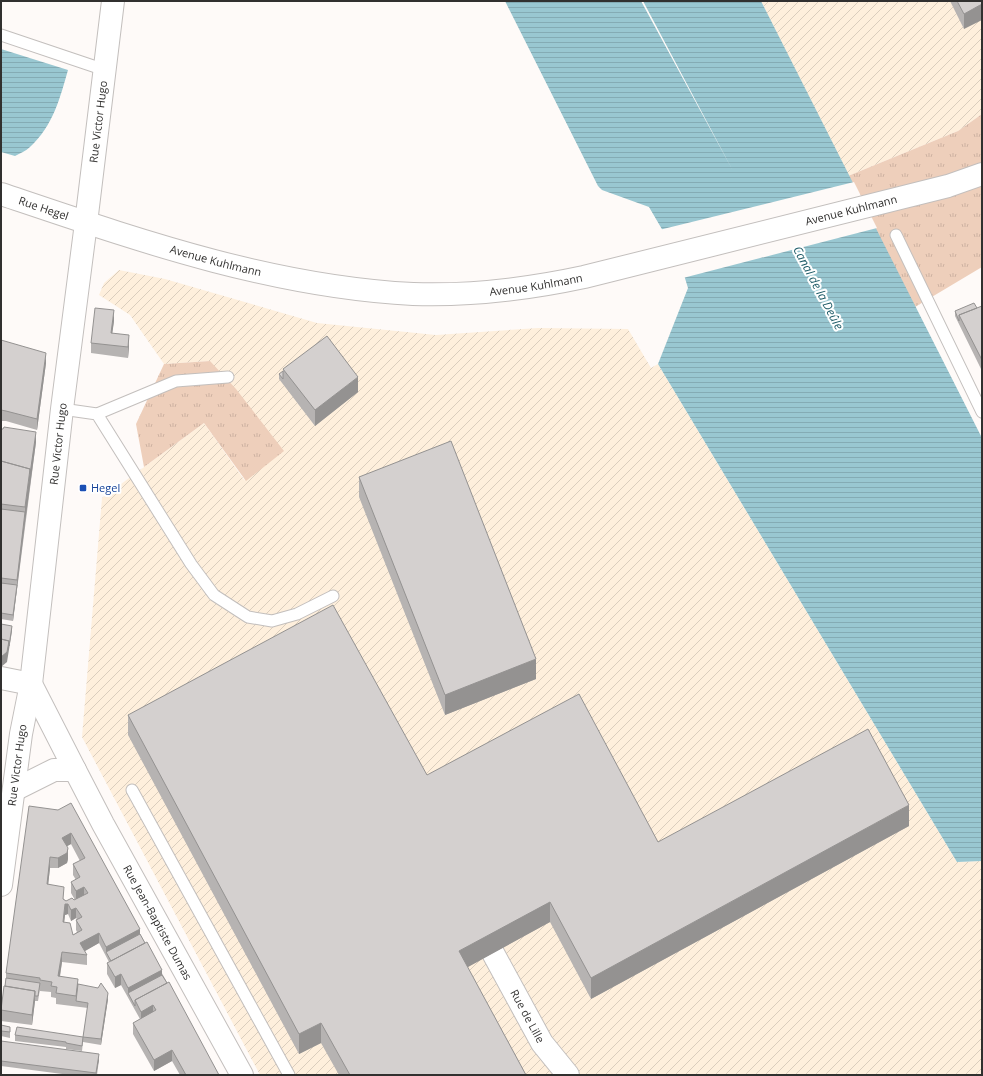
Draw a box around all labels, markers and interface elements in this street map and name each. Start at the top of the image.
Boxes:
street label: Rue Victor Hugo [85,79,110,164]
street label: Avenue Kuhlmann [804,191,898,228]
street label: Rue Hegel [17,192,71,223]
street label: Avenue Kuhlmann [168,241,263,279]
water label: Canal de la Deûle [789,243,848,333]
street label: Avenue Kuhlmann [489,270,584,299]
street label: Rue Victor Hugo [45,401,70,486]
place label: Hegel [91,480,120,495]
marker: Hegel [78,483,88,493]
street label: Rue Victor Hugo [4,722,30,807]
street label: Rue Jean-Baptiste Dumas [120,862,196,982]
street label: Rue de Lille [507,987,548,1045]

